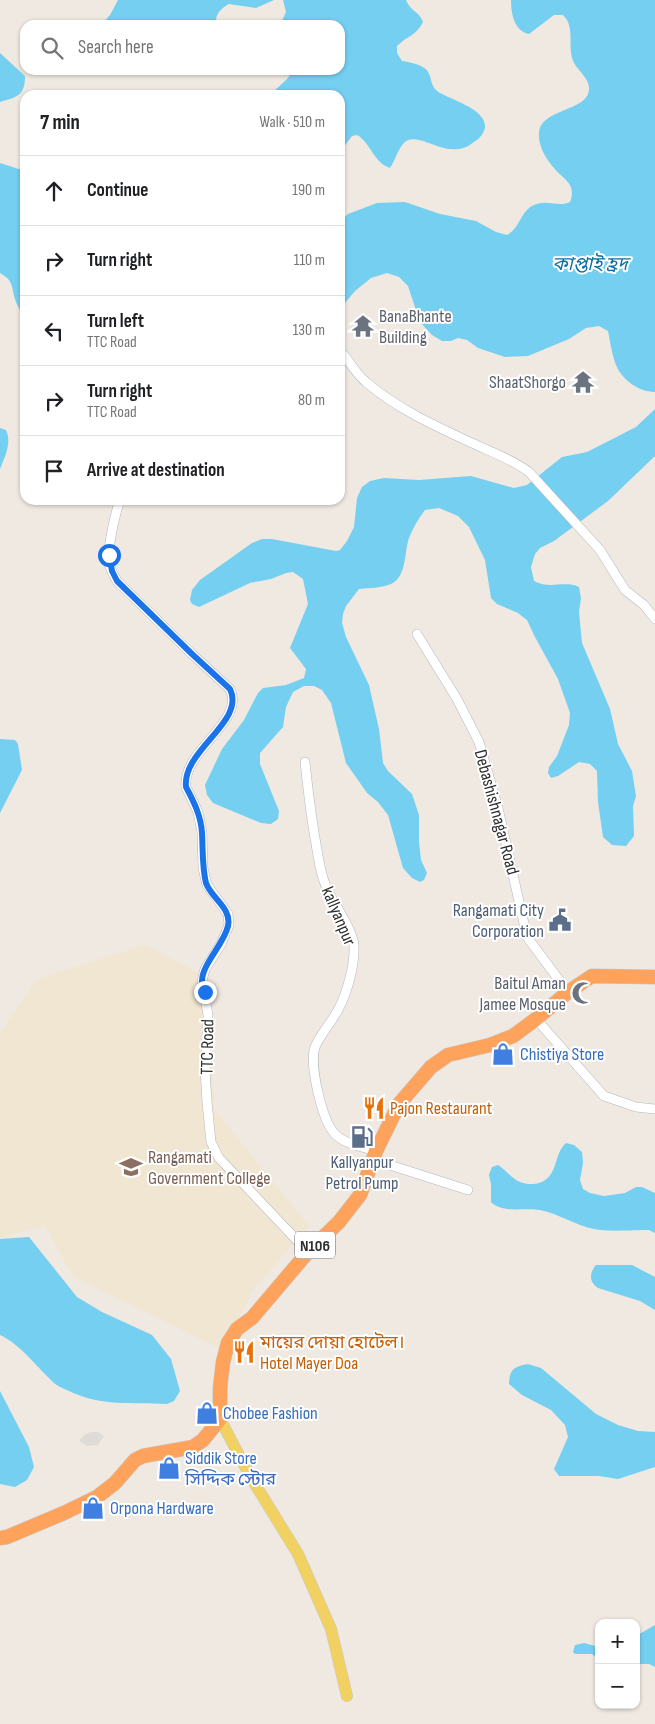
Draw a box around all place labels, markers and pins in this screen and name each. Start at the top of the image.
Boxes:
place label: BanaBhante Building [379,306,452,348]
temple icon: BanaBhante Building [350,313,376,339]
temple icon: ShaatShorgo [570,369,596,395]
place label: ShaatShorgo [489,372,566,393]
place label: Rangamati City Corporation [453,900,544,942]
public building icon: Rangamati City Corporation [547,907,573,933]
place label: Baitul Aman Jamee Mosque [479,973,566,1015]
mosque icon: Baitul Aman Jamee Mosque [570,980,596,1006]
shop icon: Chistiya Store [490,1041,516,1067]
place label: Chistiya Store [520,1044,604,1065]
restaurant icon: Pajon Restaurant [361,1095,387,1121]
place label: Pajon Restaurant [390,1098,493,1119]
fuel station icon: Kallyanpur Petrol Pump [349,1124,375,1150]
place label: Rangamati Government College [148,1147,271,1189]
place label: Kallyanpur Petrol Pump [326,1152,398,1194]
school or university icon: Rangamati Government College [118,1154,144,1180]
place label: মায়ের দোয়া হোটেল। Hotel Mayer Doa [259,1332,405,1374]
restaurant icon: মায়ের দোয়া হোটেল। Hotel Mayer Doa [231,1339,257,1365]
shop icon: Chobee Fashion [194,1400,220,1426]
place label: Chobee Fashion [223,1403,318,1424]
place label: Siddik Store সিদ্দিক স্টোর [184,1448,276,1490]
shop icon: Siddik Store সিদ্দিক স্টোর [156,1455,182,1481]
shop icon: Orpona Hardware [80,1495,106,1521]
place label: Orpona Hardware [110,1498,214,1519]

